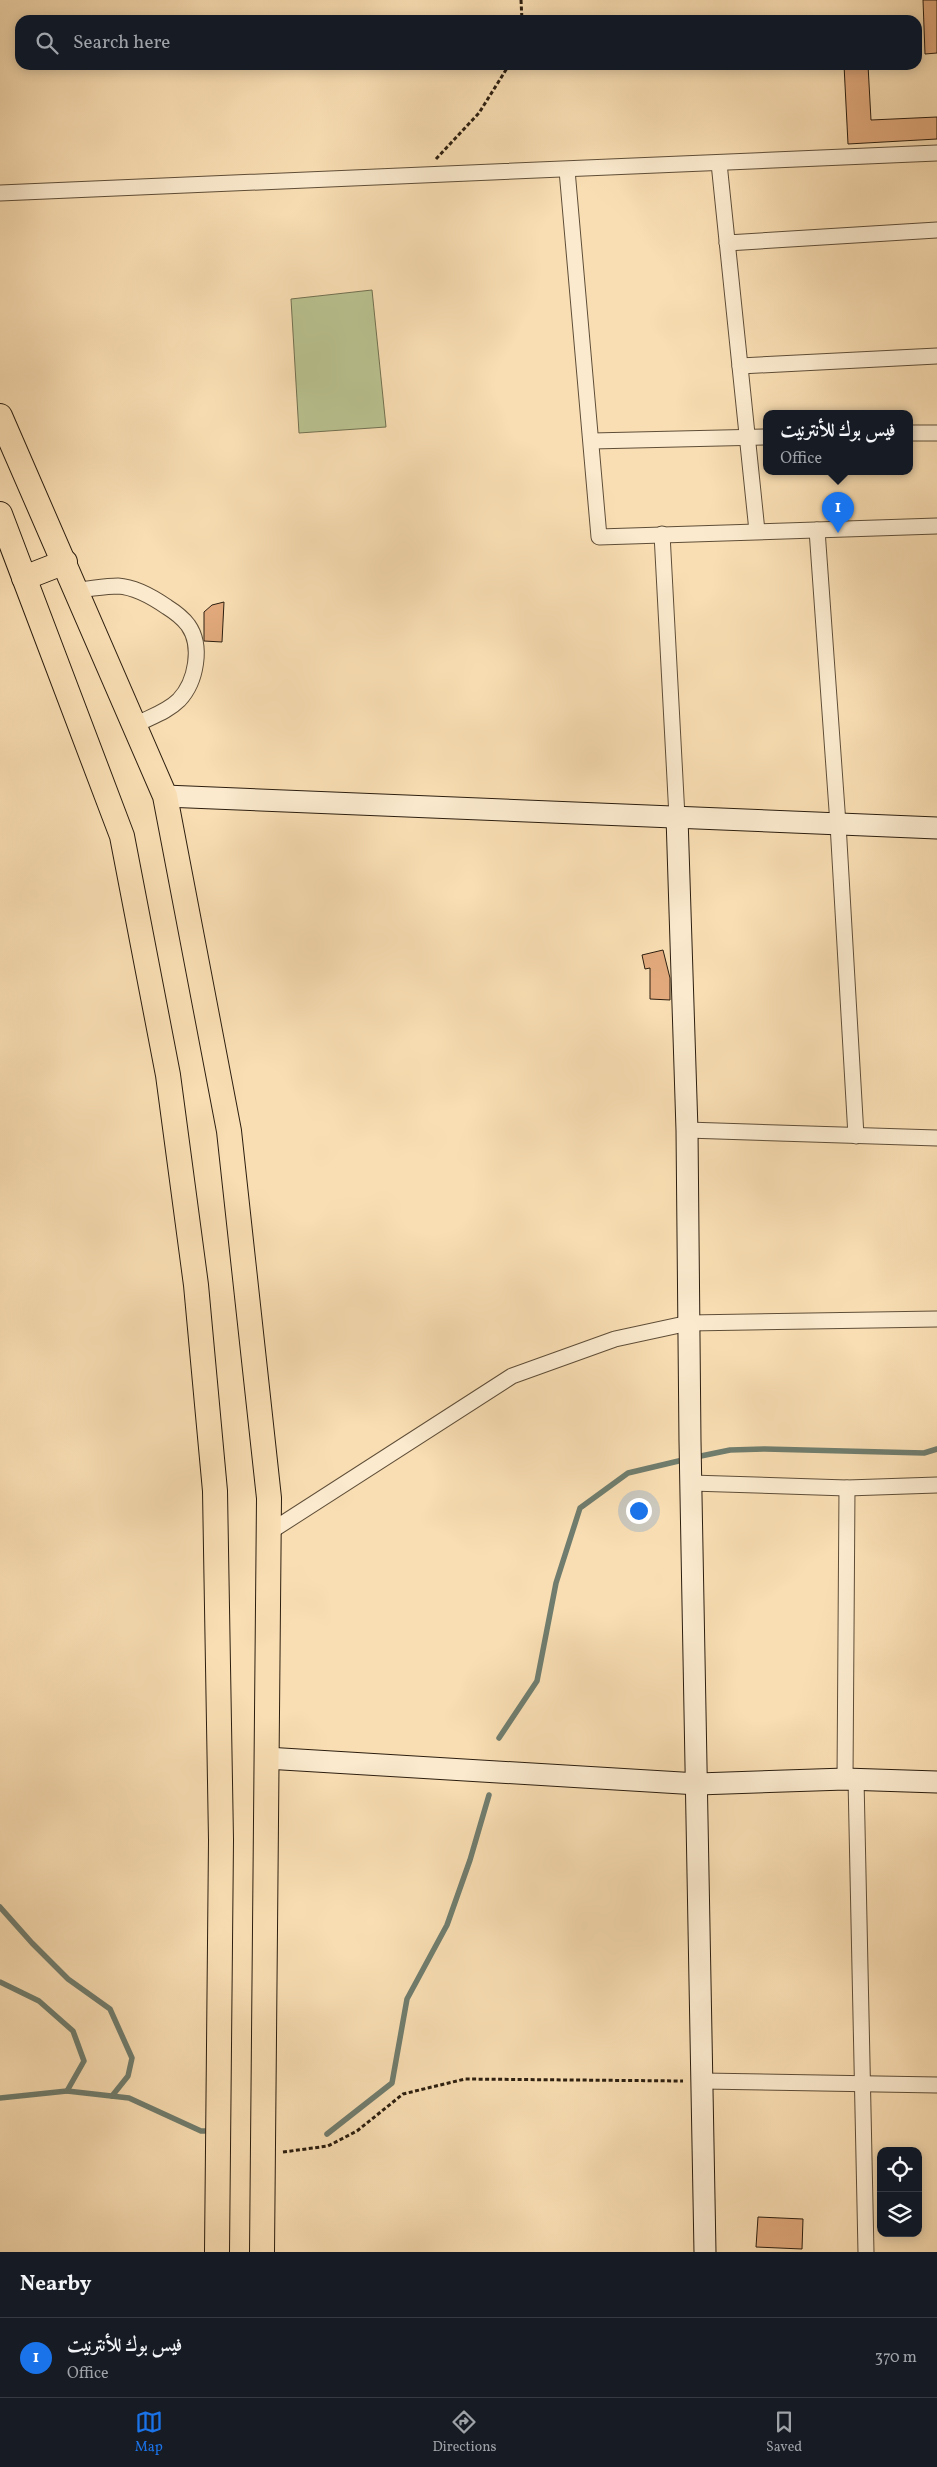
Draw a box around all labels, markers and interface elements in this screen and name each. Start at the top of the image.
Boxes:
search box [15,15,922,70]
icon: search [33,29,61,57]
text: Search here [73,30,170,56]
popup [763,410,913,475]
text: فيس بوك للأنترنيت [780,418,896,444]
text: Office [780,448,822,470]
pin: 1 [822,492,854,533]
your location [626,1498,652,1524]
map controls [877,2147,922,2237]
button: locate [877,2147,922,2192]
button: layers [877,2192,922,2237]
text: Nearby [20,2270,91,2299]
text: فيس بوك للأنترنيت [67,2333,182,2359]
text: 1 [33,2347,39,2369]
text: 370 m [875,2347,917,2369]
text: Office [67,2363,109,2385]
tab: Map [135,2408,163,2457]
tab: Directions [432,2408,497,2457]
tab: Saved [766,2408,802,2457]

